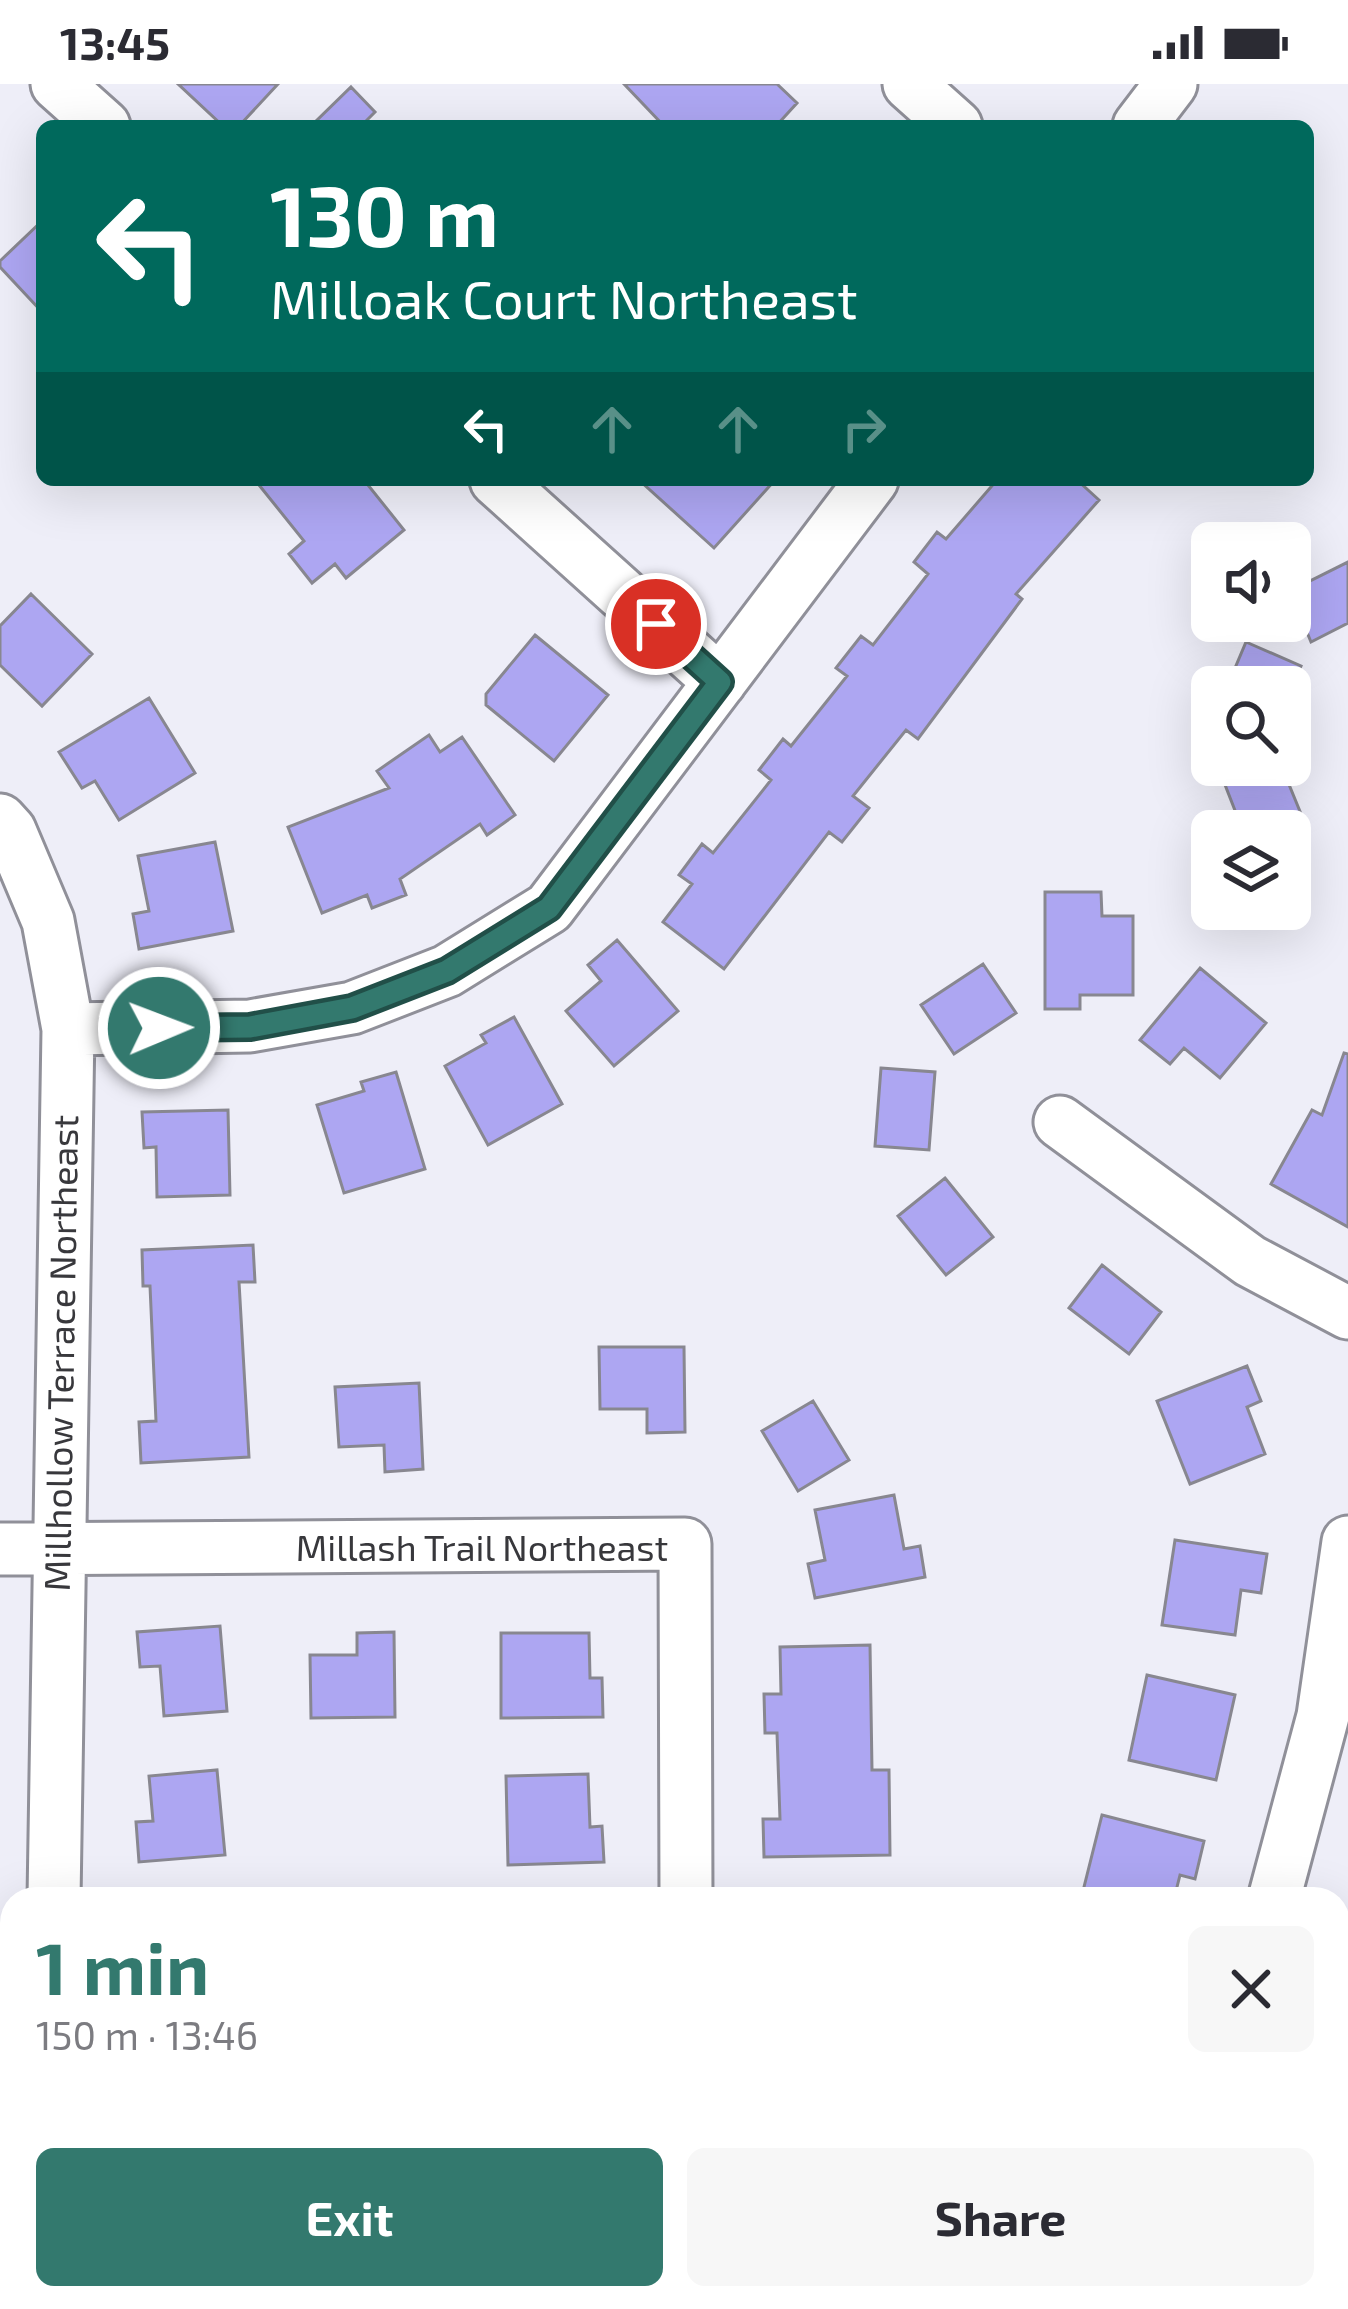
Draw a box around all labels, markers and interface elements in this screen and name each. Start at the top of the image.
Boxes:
text: 13:45 [60,15,170,69]
text: 130 m [270,163,499,264]
icon: left [72,168,228,324]
text: Milloak Court Northeast [270,265,858,330]
icon: left [453,396,519,462]
icon: ahead [579,396,645,462]
icon: ahead [705,396,771,462]
icon: right [831,396,897,462]
map controls [1191,522,1311,930]
button: sound [1191,522,1311,642]
pin [605,573,707,675]
icon: arrive [623,591,689,657]
button: search [1191,666,1311,786]
button: layers [1191,810,1311,930]
position arrow [96,965,222,1091]
street label: Millhollow Terrace Northeast [34,1114,85,1592]
street label: Millash Trail Northeast [296,1525,668,1568]
text: 1 min [36,1923,209,2009]
button: close [1188,1926,1314,2052]
text: 150 m · 13:46 [36,2011,258,2058]
button: Exit [36,2148,663,2286]
button: Share [687,2148,1314,2286]

